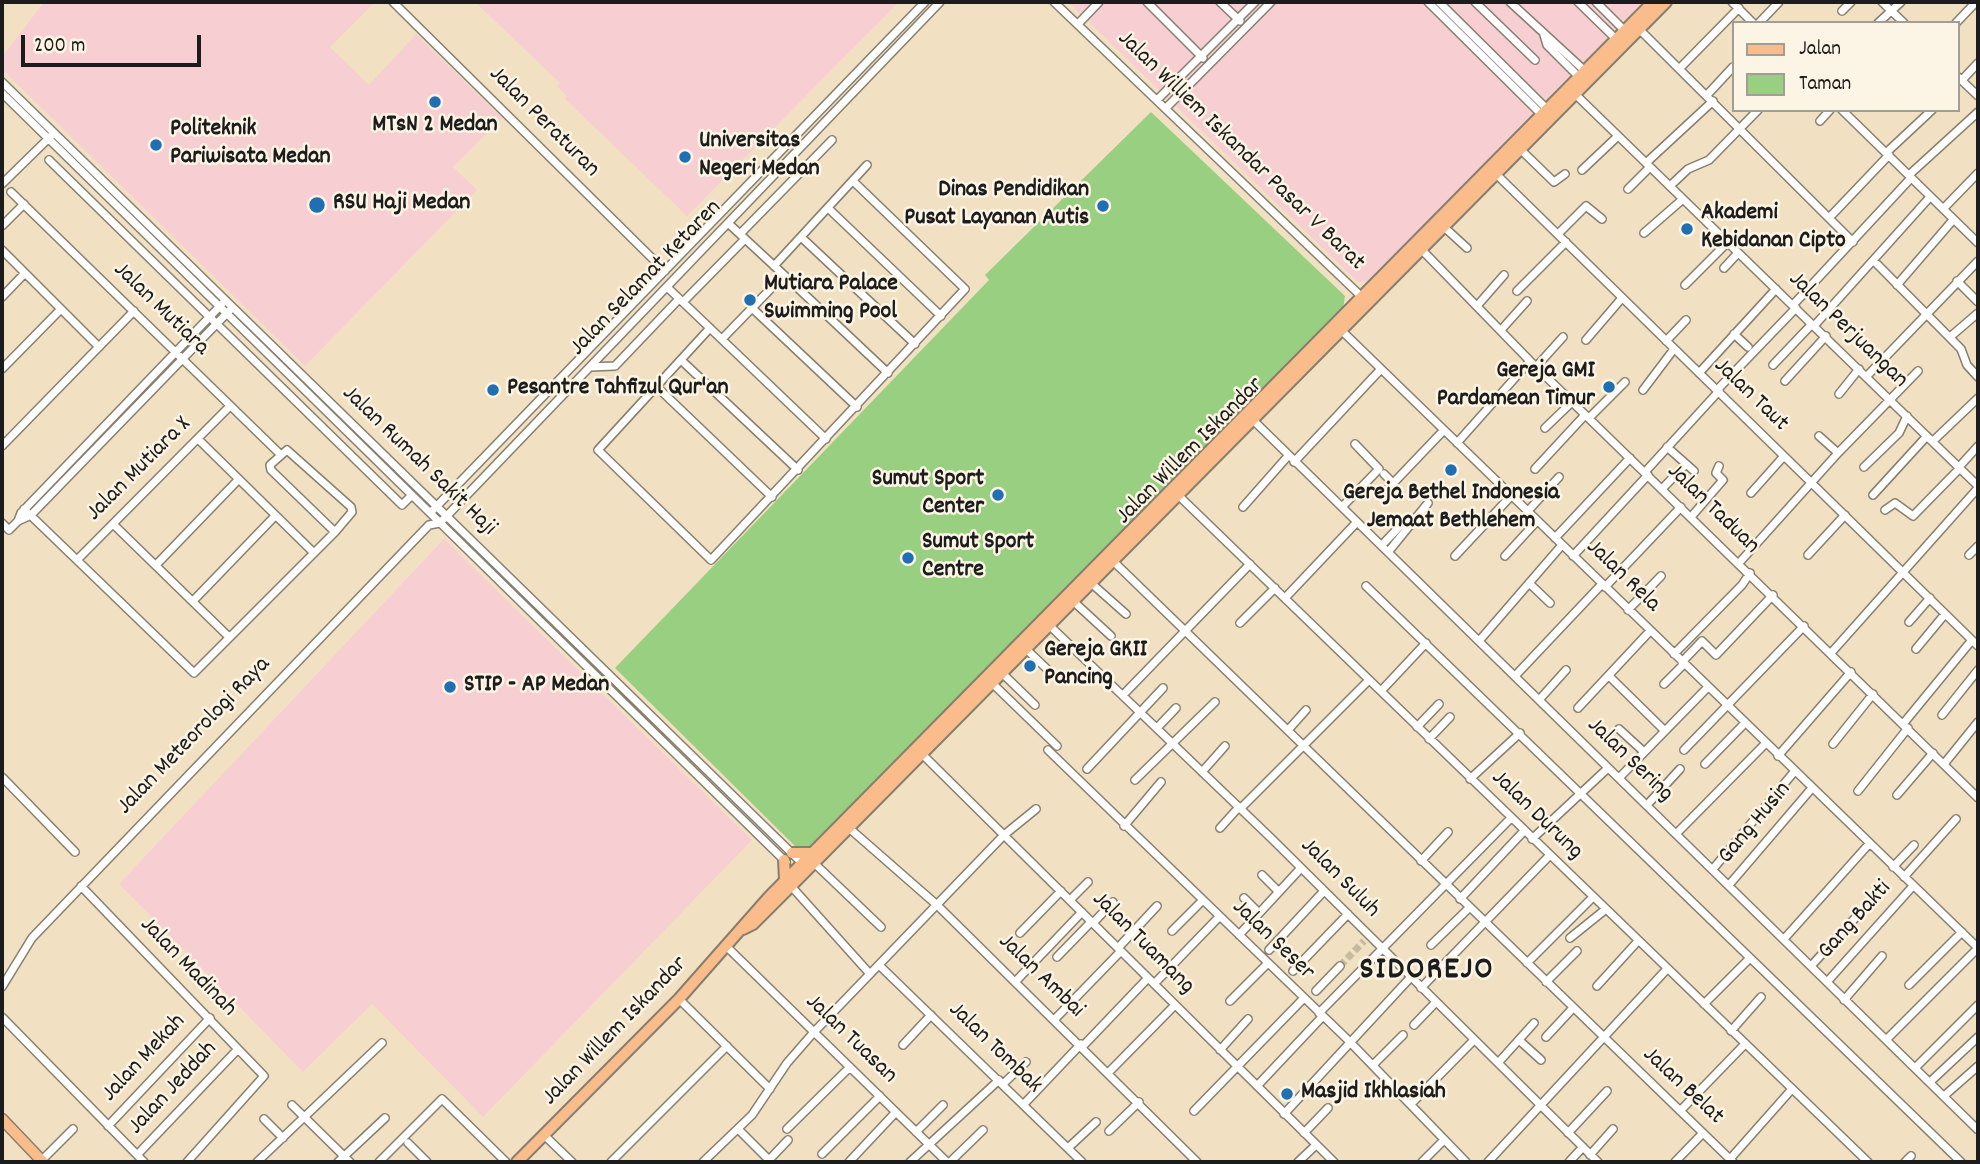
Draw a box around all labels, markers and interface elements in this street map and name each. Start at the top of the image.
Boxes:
scale bar [24,21,205,65]
legend [1731,21,1959,112]
street label: Jalan Williem Iskandar Pasar V Barat [1110,26,1370,278]
text: 200 m [34,32,85,62]
text: Jalan [1799,35,1841,65]
street label: Jalan Peraturan [481,61,605,185]
text: Taman [1799,70,1851,100]
marker: MTsN 2 Medan [427,94,443,110]
place label: MTsN 2 Medan [372,113,498,141]
place label: Politeknik Pariwisata Medan [170,117,330,173]
place label: Universitas Negeri Medan [699,129,820,185]
marker: Politeknik Pariwisata Medan [148,137,164,153]
marker: Universitas Negeri Medan [677,149,693,165]
place label: Dinas Pendidikan Pusat Layanan Autis [904,178,1089,234]
place label: RSU Haji Medan [333,191,470,219]
marker: RSU Haji Medan [307,195,327,215]
street label: Jalan Selamat Ketaren [565,195,729,363]
marker: Dinas Pendidikan Pusat Layanan Autis [1095,198,1111,214]
place label: Akademi Kebidanan Cipto [1701,201,1846,257]
marker: Akademi Kebidanan Cipto [1679,221,1695,237]
street label: Jalan Mutiara [106,257,214,363]
street label: Jalan Perjuangan [1781,267,1913,395]
place label: Mutiara Palace Swimming Pool [764,272,898,328]
marker: Mutiara Palace Swimming Pool [742,292,758,308]
street label: Jalan Taut [1706,353,1794,439]
place label: Gereja GMI Pardamean Timur [1437,359,1595,415]
street label: Jalan Willem Iskandar [1111,372,1271,532]
place label: Pesantre Tahfizul Qur'an [507,376,729,404]
marker: Gereja GMI Pardamean Timur [1601,379,1617,395]
street label: Jalan Rumah Sakit Haji [334,381,502,543]
marker: Pesantre Tahfizul Qur'an [485,382,501,398]
street label: Jalan Mutiara X [82,412,198,528]
street label: Jalan Taduan [1659,459,1765,561]
marker: Gereja Bethel Indonesia Jemaat Bethlehem [1443,462,1459,478]
place label: Sumut Sport Center [872,467,984,523]
place label: Gereja Bethel Indonesia Jemaat Bethlehem [1343,481,1559,537]
marker: Sumut Sport Center [990,487,1006,503]
place label: Sumut Sport Centre [922,530,1034,586]
street label: Jalan Rela [1579,534,1665,620]
marker: Sumut Sport Centre [900,550,916,566]
place label: Gereja GKII Pancing [1044,638,1147,694]
street label: Jalan Meteorologi Raya [112,652,278,822]
marker: Gereja GKII Pancing [1022,658,1038,674]
place label: STIP - AP Medan [464,673,609,701]
marker: STIP - AP Medan [442,679,458,695]
street label: Jalan Sering [1580,713,1678,809]
street label: Jalan Durung [1484,765,1588,867]
street label: Gang Husin [1713,777,1799,871]
street label: Jalan Suluh [1293,833,1385,925]
street label: Gang Bakti [1813,876,1899,966]
street label: Jalan Tuamang [1084,886,1200,1002]
street label: Jalan Seser [1224,894,1320,988]
street label: Jalan Madinah [132,912,242,1024]
street label: Jalan Ambai [991,929,1089,1025]
street label: Jalan Willem Iskandar [537,951,695,1113]
district label: SIDOREJO [1360,954,1494,992]
street label: Jalan Tuasan [798,989,902,1091]
street label: Jalan Tombak [941,997,1047,1101]
street label: Jalan Mekah [97,1009,193,1109]
street label: Jalan Jeddah [123,1036,225,1142]
street label: Jalan Belat [1635,1042,1729,1132]
place label: Masjid Ikhlasiah [1301,1080,1446,1108]
marker: Masjid Ikhlasiah [1279,1086,1295,1102]

